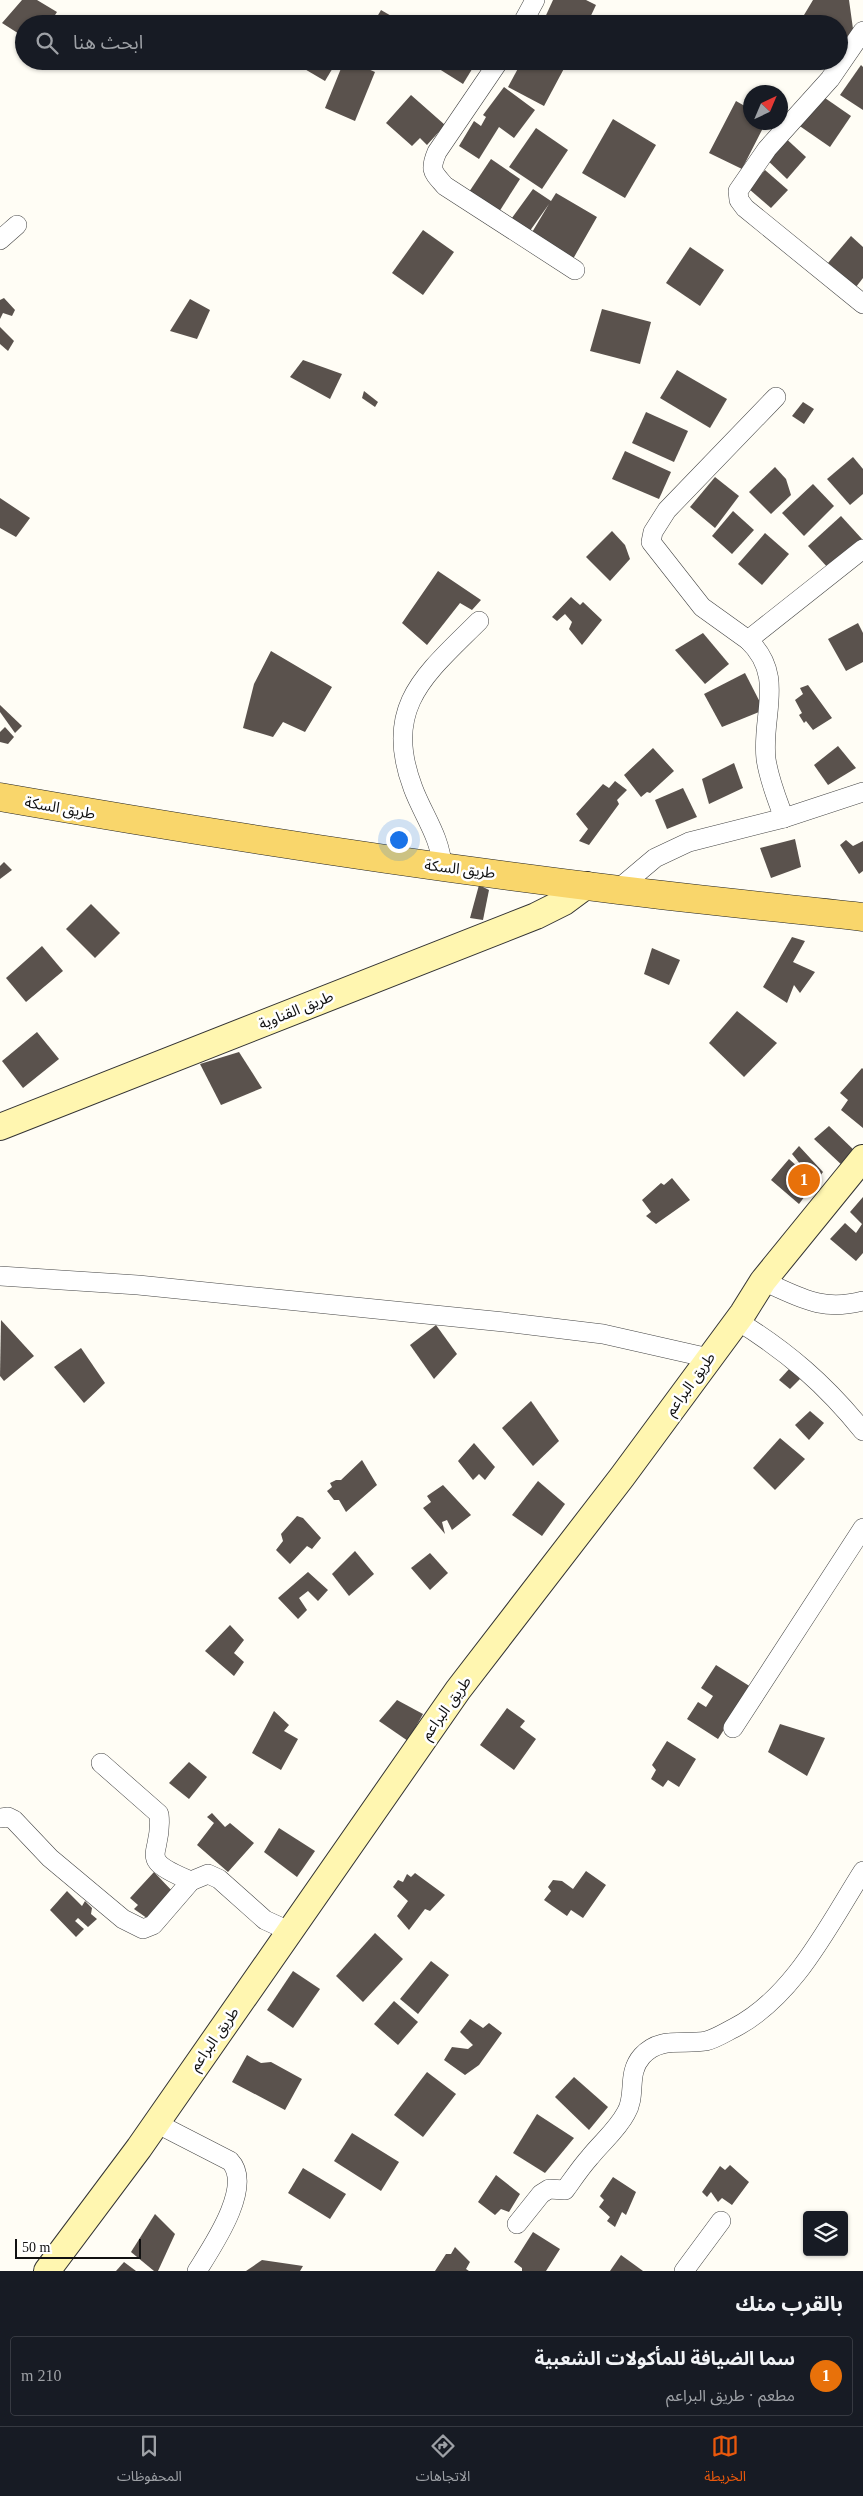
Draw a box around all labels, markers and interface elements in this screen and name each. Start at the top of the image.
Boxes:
search box [15,15,848,70]
icon: search [33,29,61,57]
text: ابحث هنا [73,32,143,53]
north arrow [743,85,788,130]
street label: طريق السكة [23,794,96,824]
your location [386,827,412,853]
street label: طريق السكة [423,857,496,883]
street label: طريق القناوية [256,988,336,1034]
pin: 1 [788,1161,820,1199]
street label: طريق البراعم [662,1349,721,1420]
street label: طريق البراعم [418,1673,477,1744]
street label: طريق البراعم [186,2004,244,2076]
map controls [803,2211,848,2256]
button: layers [803,2211,848,2256]
scale bar [15,2236,141,2259]
text: 50 m [22,2240,50,2255]
text: بالقرب منك [735,2292,843,2316]
text: سما الضيافة للمأكولات الشعبية [535,2348,795,2369]
text: 210 m [21,2367,61,2384]
text: 1 [822,2367,830,2384]
text: مطعم · طريق البراعم [666,2387,795,2404]
tab: المحفوظات [117,2432,182,2491]
tab: الاتجاهات [416,2432,470,2491]
tab: الخريطة [704,2432,746,2491]

